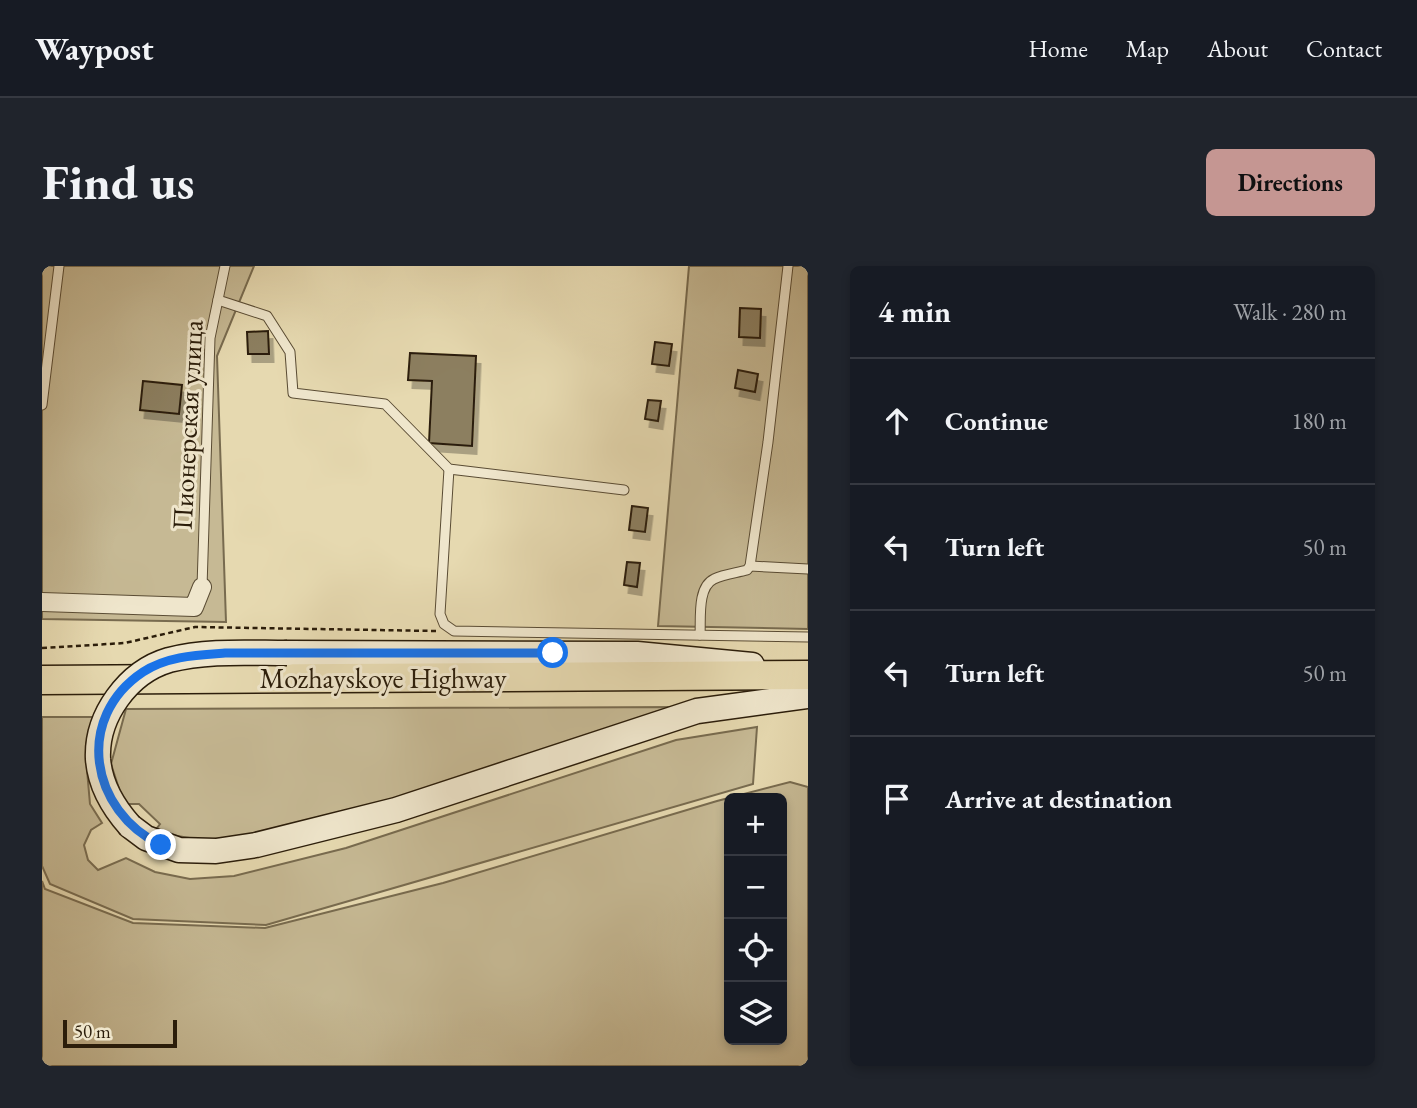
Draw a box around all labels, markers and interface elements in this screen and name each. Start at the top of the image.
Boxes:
text: Waypost [35,27,154,70]
text: Home [1028,33,1088,64]
text: Map [1126,33,1169,64]
text: About [1207,33,1268,64]
text: Contact [1306,33,1382,64]
button: Directions [1206,149,1375,216]
text: Find us [42,150,194,214]
text: 4 min [878,292,951,331]
text: Walk · 280 m [1233,297,1347,327]
street label: Пионерская улица [164,318,211,531]
icon: ahead [878,402,916,440]
text: Continue [945,404,1048,438]
text: 180 m [1291,406,1347,436]
icon: left [878,528,916,566]
text: Turn left [945,530,1044,564]
text: 50 m [1302,532,1347,562]
route start [537,637,568,668]
icon: left [878,654,916,692]
text: Turn left [945,656,1044,690]
text: 50 m [1302,658,1347,688]
street label: Mozhayskoye Highway [259,660,507,696]
icon: arrive [878,780,916,818]
text: Arrive at destination [945,782,1172,816]
map controls [724,793,787,1045]
button: + [724,793,787,856]
route end [145,829,176,860]
button: − [724,856,787,919]
button: locate [724,919,787,982]
button: layers [724,982,787,1045]
scale bar [63,1017,177,1049]
text: 50 m [74,1019,111,1044]

